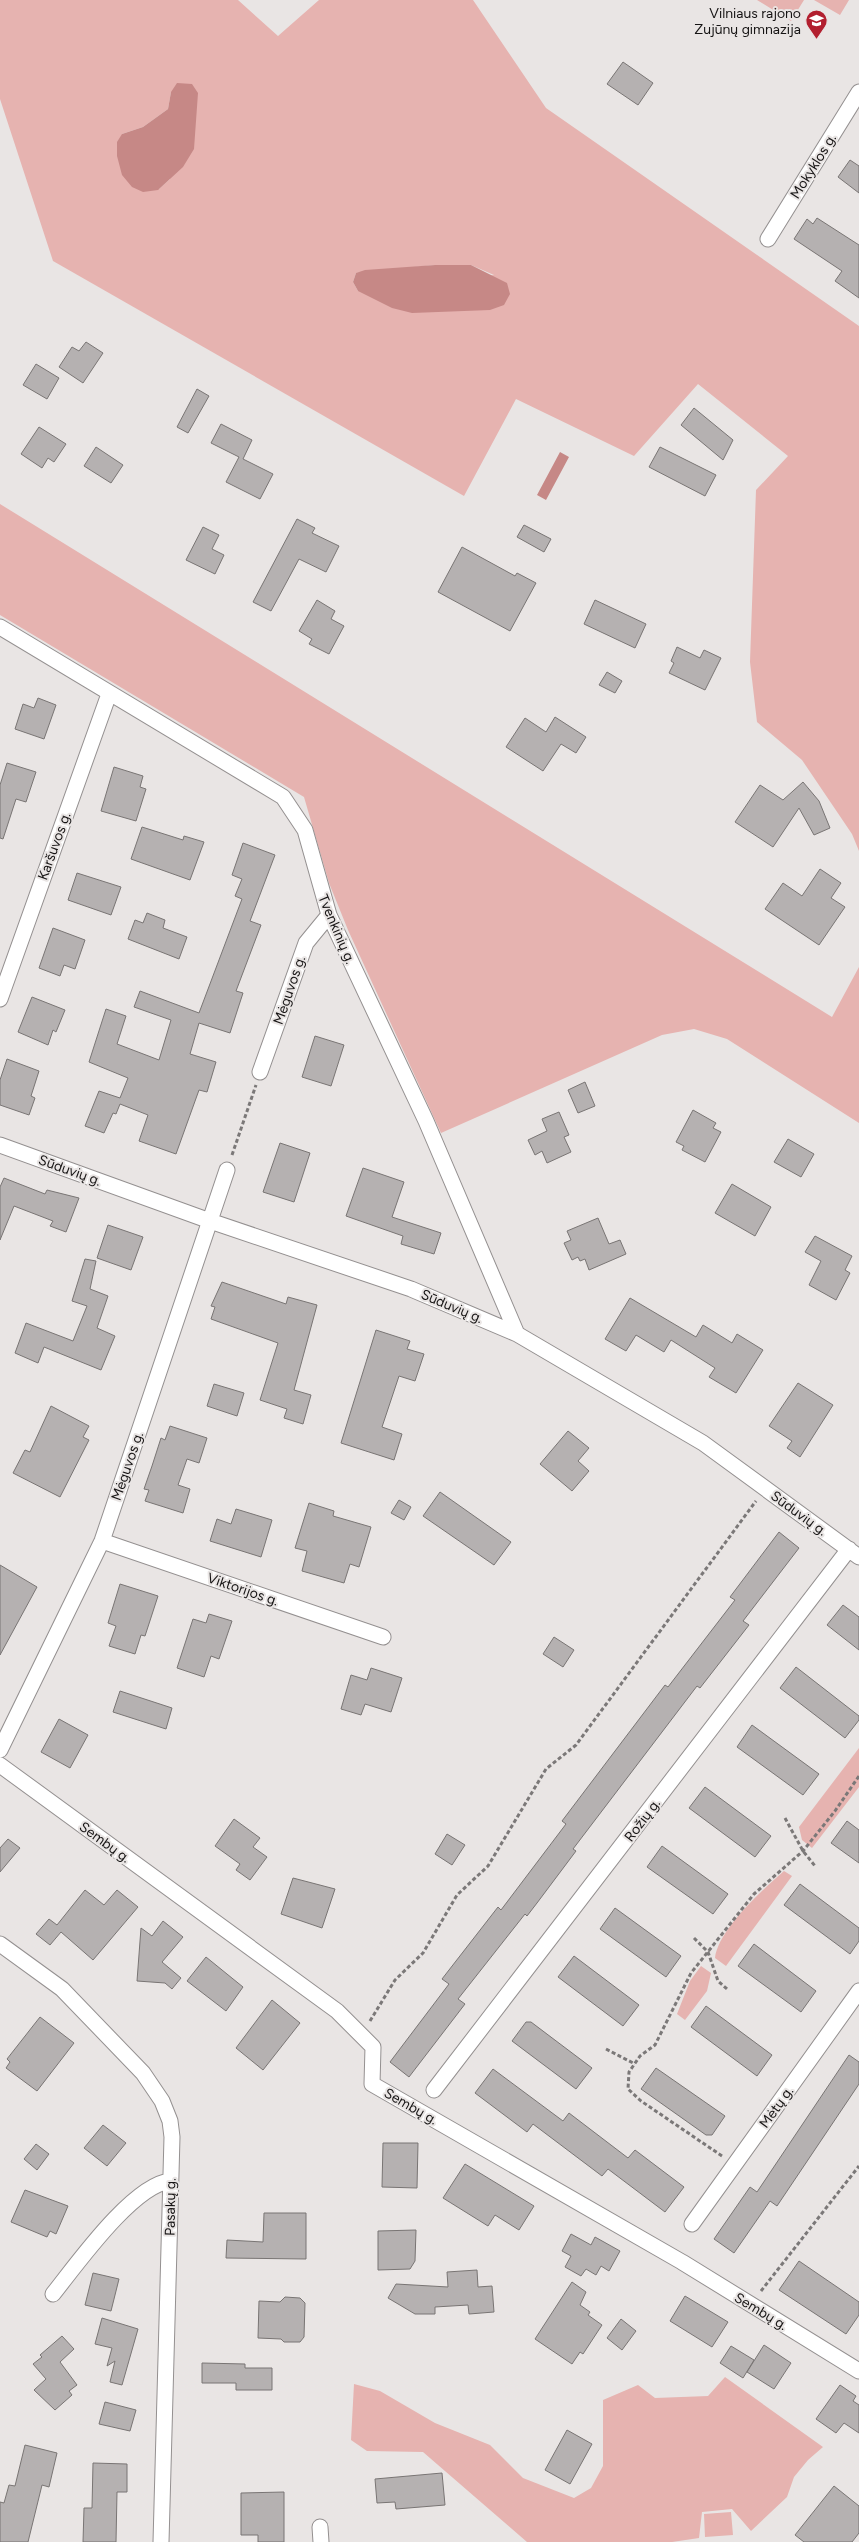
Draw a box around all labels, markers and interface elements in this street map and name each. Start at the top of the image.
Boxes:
place label: Vilniaus rajono Zujūnų gimnazija [694,5,801,38]
school or university icon: Vilniaus rajono Zujūnų gimnazija [805,9,829,40]
street label: Mokyklos g. [787,131,840,202]
street label: Karšuvos g. [34,810,75,882]
street label: Tvenkinių g. [314,892,359,966]
street label: Mėguvos g. [270,953,309,1027]
street label: Sūduvių g. [36,1151,104,1190]
street label: Sūduvių g. [418,1286,485,1327]
street label: Mėguvos g. [108,1429,147,1503]
street label: Sūduvių g. [767,1487,830,1540]
street label: Viktorijos g. [205,1569,281,1610]
street label: Rožių g. [621,1795,664,1845]
street label: Sembų g. [76,1818,134,1867]
street label: Mėtų g. [756,2083,797,2131]
street label: Sembų g. [381,2084,441,2129]
street label: Pasakų g. [161,2178,180,2236]
street label: Sembų g. [731,2289,790,2334]

